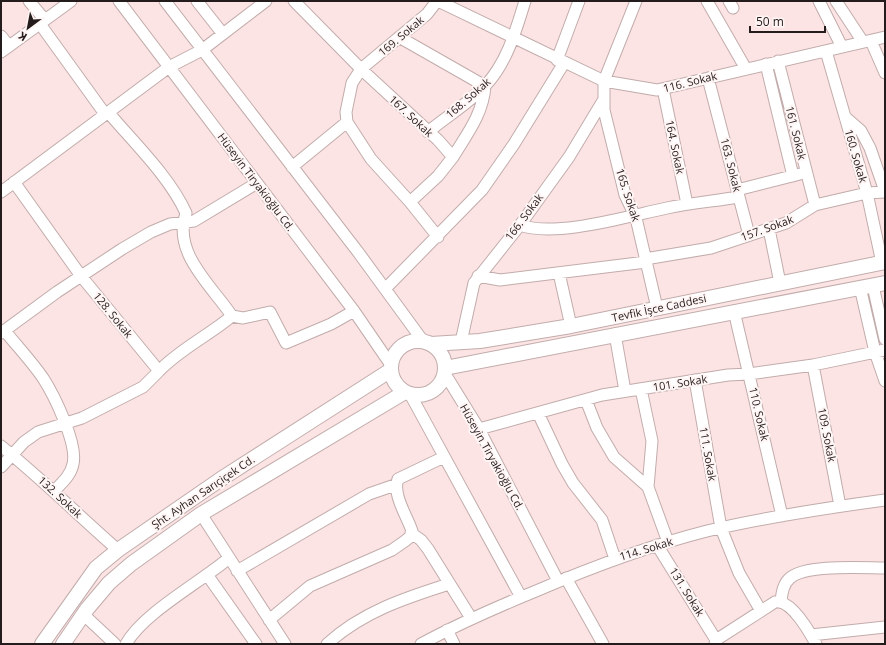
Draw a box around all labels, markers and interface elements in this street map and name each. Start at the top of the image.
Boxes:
north arrow [8,8,48,48]
scale bar [750,8,825,34]
street label: 169. Sokak [375,12,427,59]
text: 50 m [756,13,784,30]
text: K [15,28,30,45]
street label: 116. Sokak [661,68,719,95]
street label: 168. Sokak [442,74,493,121]
street label: 167. Sokak [386,91,437,140]
street label: 161. Sokak [783,104,810,162]
street label: 164. Sokak [662,118,689,176]
street label: 160. Sokak [842,127,871,185]
street label: Hüseyin Tiryakioğlu Cd. [215,130,298,234]
street label: 163. Sokak [718,136,745,194]
street label: 165. Sokak [613,166,644,223]
street label: 166. Sokak [501,190,546,243]
street label: 157. Sokak [738,211,795,244]
street label: 128. Sokak [90,289,137,341]
street label: Tevfik İşce Caddesi [610,290,707,325]
street label: 101. Sokak [652,371,708,394]
street label: 110. Sokak [746,385,773,443]
street label: Hüseyin Tiryakioğlu Cd. [457,401,528,513]
street label: 109. Sokak [815,407,840,464]
street label: 111. Sokak [696,426,721,482]
street label: Şht. Ayhan Sarıçiçek Cd. [148,451,257,532]
street label: 132. Sokak [35,472,86,521]
street label: 114. Sokak [617,533,675,564]
street label: 131. Sokak [667,564,708,619]

